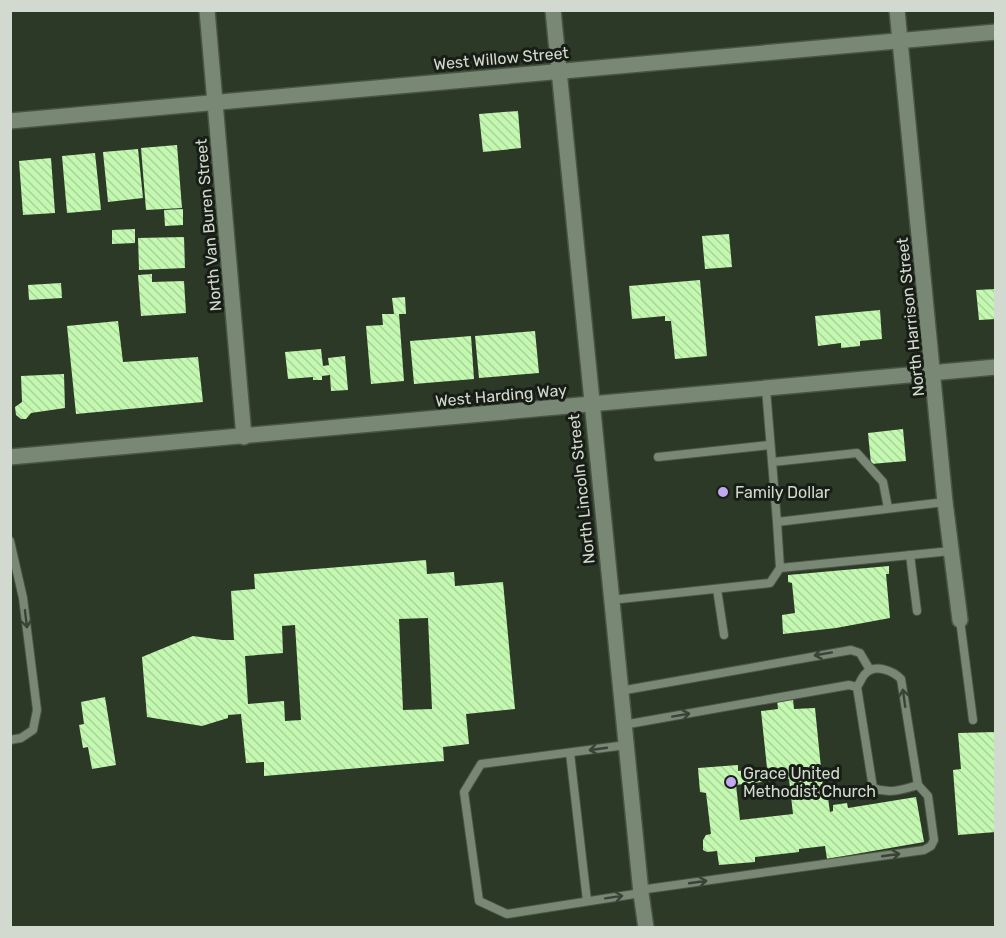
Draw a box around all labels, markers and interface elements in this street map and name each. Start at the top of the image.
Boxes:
street label: West Willow Street [433,43,569,74]
street label: North Van Buren Street [191,138,226,312]
street label: North Harrison Street [893,236,928,397]
street label: West Harding Way [434,380,568,411]
street label: North Lincoln Street [564,413,599,565]
place label: Family Dollar [735,483,830,502]
marker: Family Dollar [716,485,730,499]
one-way arrow [20,608,31,628]
one-way arrow [813,649,833,660]
one-way arrow [899,689,910,708]
one-way arrow [671,709,690,720]
one-way arrow [588,744,608,755]
place label: Grace United Methodist Church [743,764,876,801]
marker: Grace United Methodist Church [724,775,738,789]
one-way arrow [881,849,901,860]
one-way arrow [688,876,708,887]
one-way arrow [604,892,623,903]

